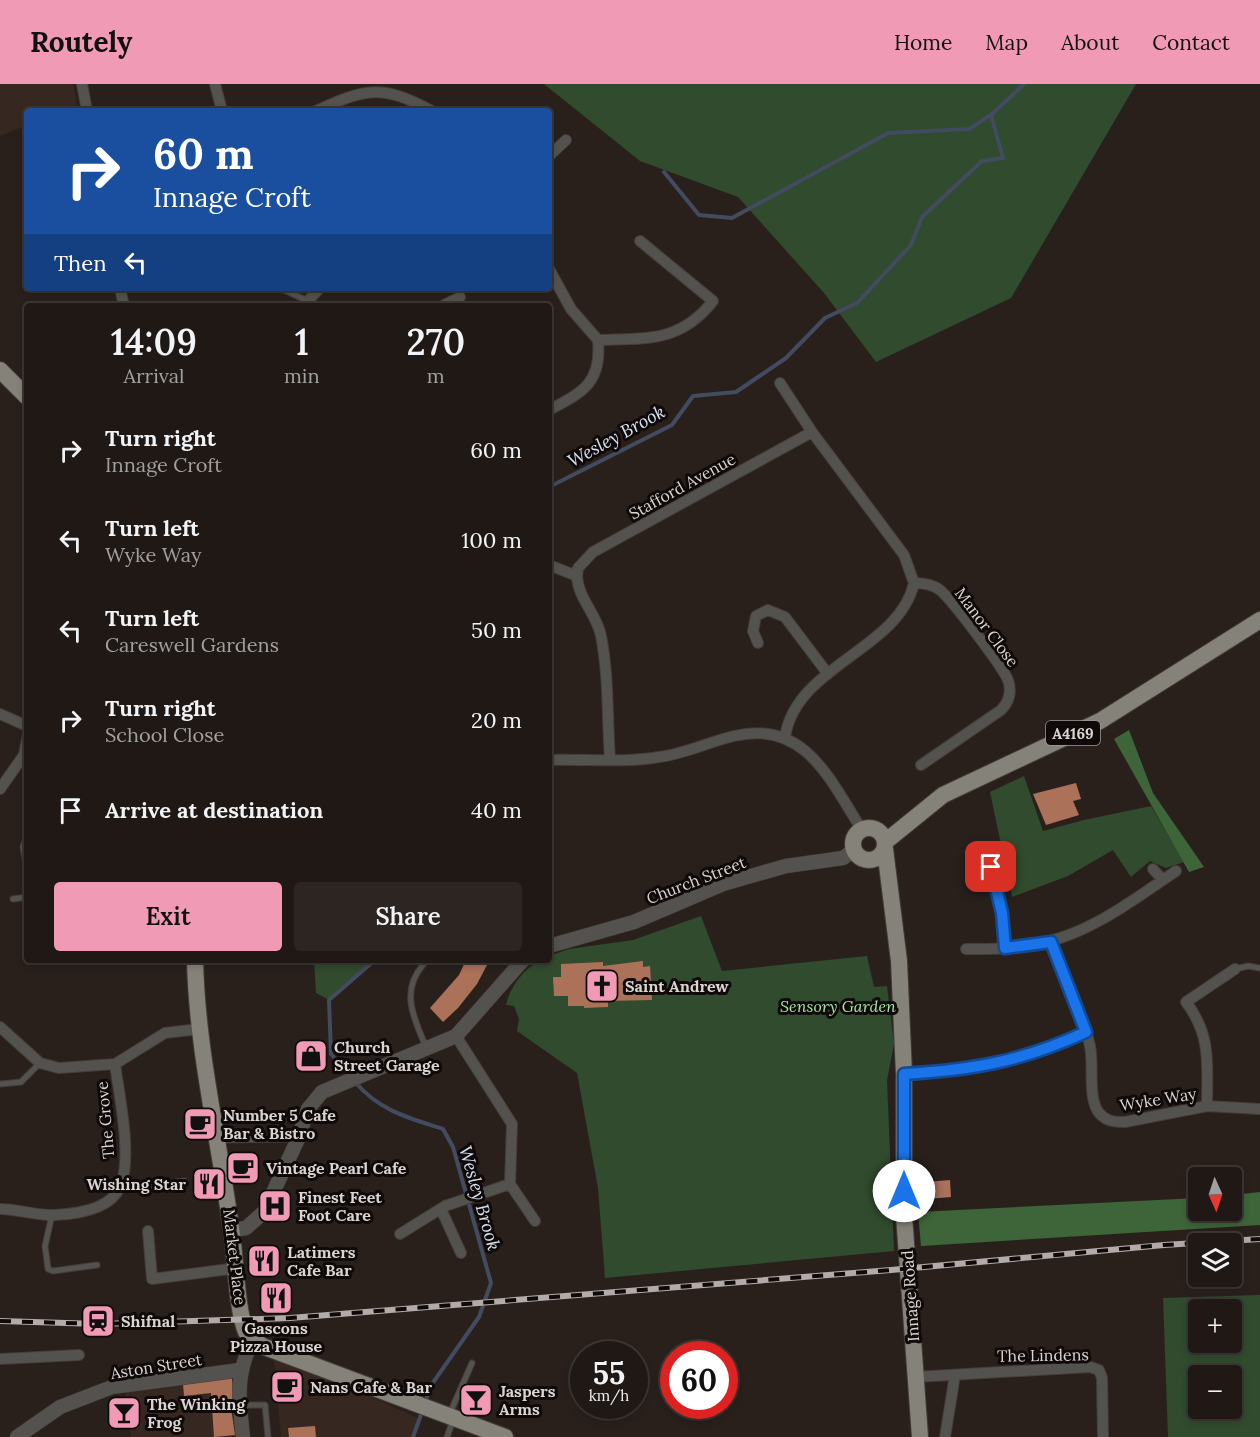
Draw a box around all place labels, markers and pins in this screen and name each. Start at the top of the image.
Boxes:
pin [965,841,1016,892]
church icon: Saint Andrew [584,968,620,1004]
place label: Saint Andrew [625,976,729,996]
place label: Church Street Garage [334,1037,440,1075]
shop icon: Church Street Garage [293,1038,329,1074]
place label: Number 5 Cafe Bar & Bistro [223,1105,336,1143]
cafe icon: Number 5 Cafe Bar & Bistro [182,1106,218,1142]
cafe icon: Vintage Pearl Cafe [225,1150,261,1186]
place label: Vintage Pearl Cafe [266,1158,407,1178]
restaurant icon: Wishing Star [191,1166,227,1202]
place label: Wishing Star [87,1174,186,1194]
place label: Finest Feet Foot Care [298,1187,382,1225]
hospital icon: Finest Feet Foot Care [257,1188,293,1224]
place label: Latimers Cafe Bar [287,1242,356,1280]
restaurant icon: Latimers Cafe Bar [246,1243,282,1279]
restaurant icon: Gascons Pizza House [258,1280,294,1316]
station icon: Shifnal [80,1303,116,1339]
place label: Shifnal [121,1311,175,1331]
place label: Gascons Pizza House [230,1318,323,1356]
cafe icon: Nans Cafe & Bar [269,1369,305,1405]
place label: Nans Cafe & Bar [310,1377,432,1397]
place label: Jaspers Arms [499,1381,556,1419]
bar icon: Jaspers Arms [458,1382,494,1418]
place label: The Winking Frog [147,1394,246,1432]
bar icon: The Winking Frog [106,1395,142,1431]

